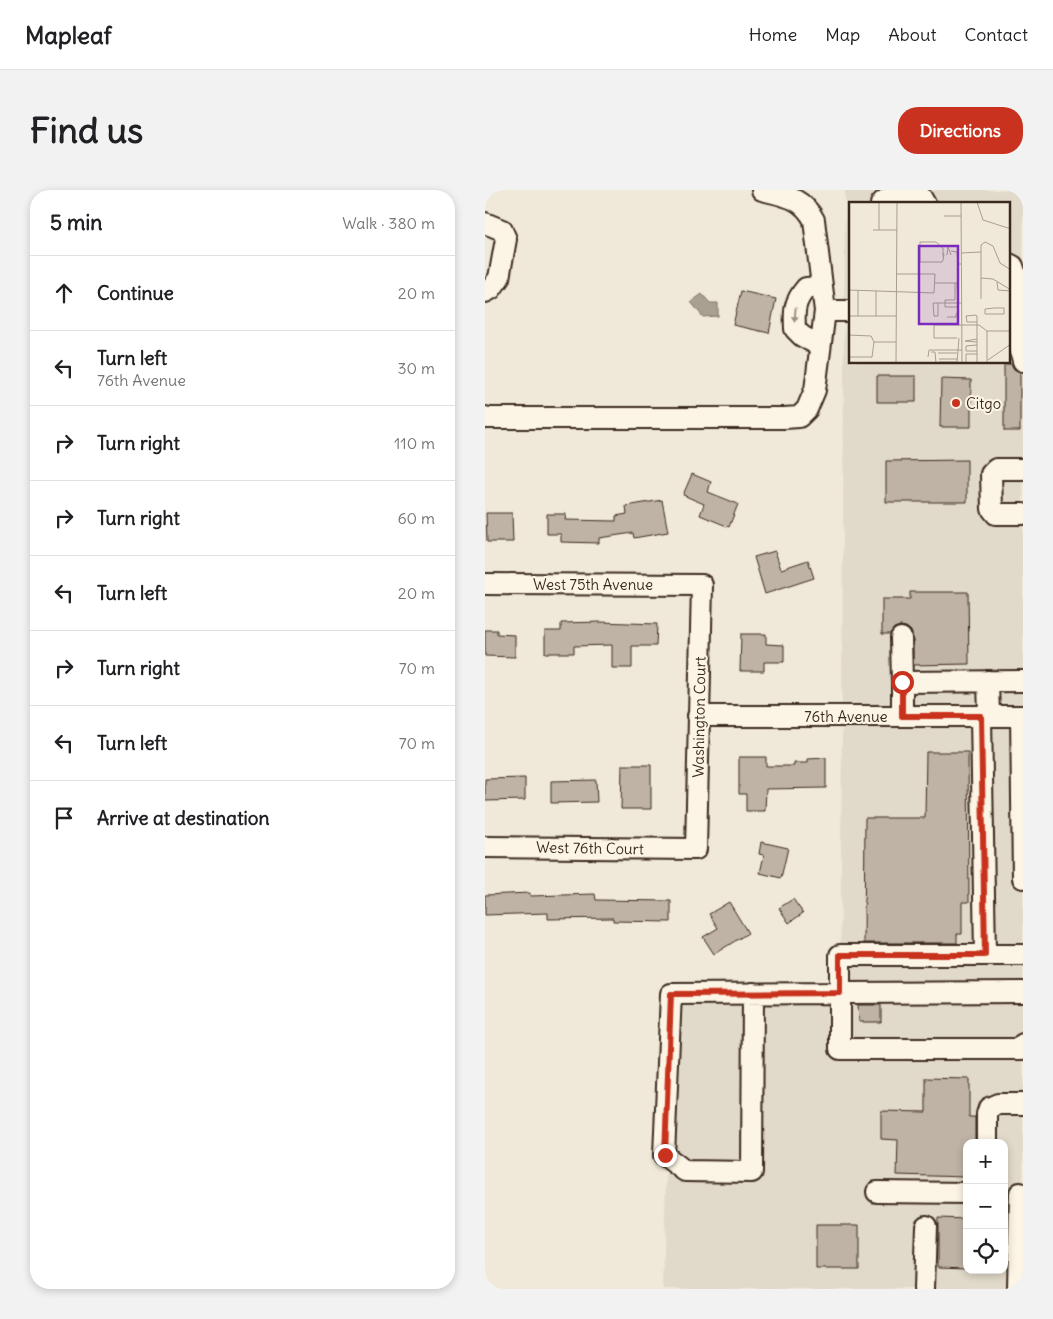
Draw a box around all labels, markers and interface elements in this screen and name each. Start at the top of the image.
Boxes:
text: Mapleaf [25,20,112,50]
text: Home [749,23,797,46]
text: Map [825,23,860,46]
text: About [888,23,936,46]
text: Contact [964,23,1028,46]
button: Directions [898,107,1023,154]
text: Find us [30,108,143,152]
inset map [849,202,1011,364]
text: 5 min [50,209,102,236]
text: Walk · 380 m [342,213,435,233]
icon: ahead [50,279,78,307]
text: Continue [97,281,174,305]
text: 20 m [398,283,435,303]
one-way arrow [791,307,799,323]
text: Turn left [97,346,167,370]
icon: left [50,354,78,382]
text: 30 m [398,358,435,378]
text: 76th Avenue [97,370,186,390]
place label: Citgo [966,394,1001,413]
marker: Citgo [950,397,962,409]
icon: right [50,429,78,457]
text: Turn right [97,431,180,455]
text: 110 m [394,433,435,453]
icon: right [50,504,78,532]
text: Turn right [97,506,180,530]
text: 60 m [397,508,435,528]
street label: West 75th Avenue [533,575,653,594]
icon: left [50,579,78,607]
text: Turn left [97,581,167,605]
text: 20 m [398,583,435,603]
icon: right [50,654,78,682]
text: Turn right [97,656,180,680]
street label: Washington Court [688,656,710,778]
text: 70 m [399,658,435,678]
route start [891,671,914,694]
street label: 76th Avenue [804,707,888,726]
icon: left [50,729,78,757]
text: Turn left [97,731,167,755]
text: 70 m [399,733,435,753]
icon: arrive [50,804,78,832]
text: Arrive at destination [97,806,270,830]
street label: West 76th Court [536,838,644,858]
map controls [963,1139,1008,1274]
button: + [963,1139,1008,1184]
route end [654,1144,677,1167]
button: − [963,1184,1008,1229]
button: locate [963,1229,1008,1274]

